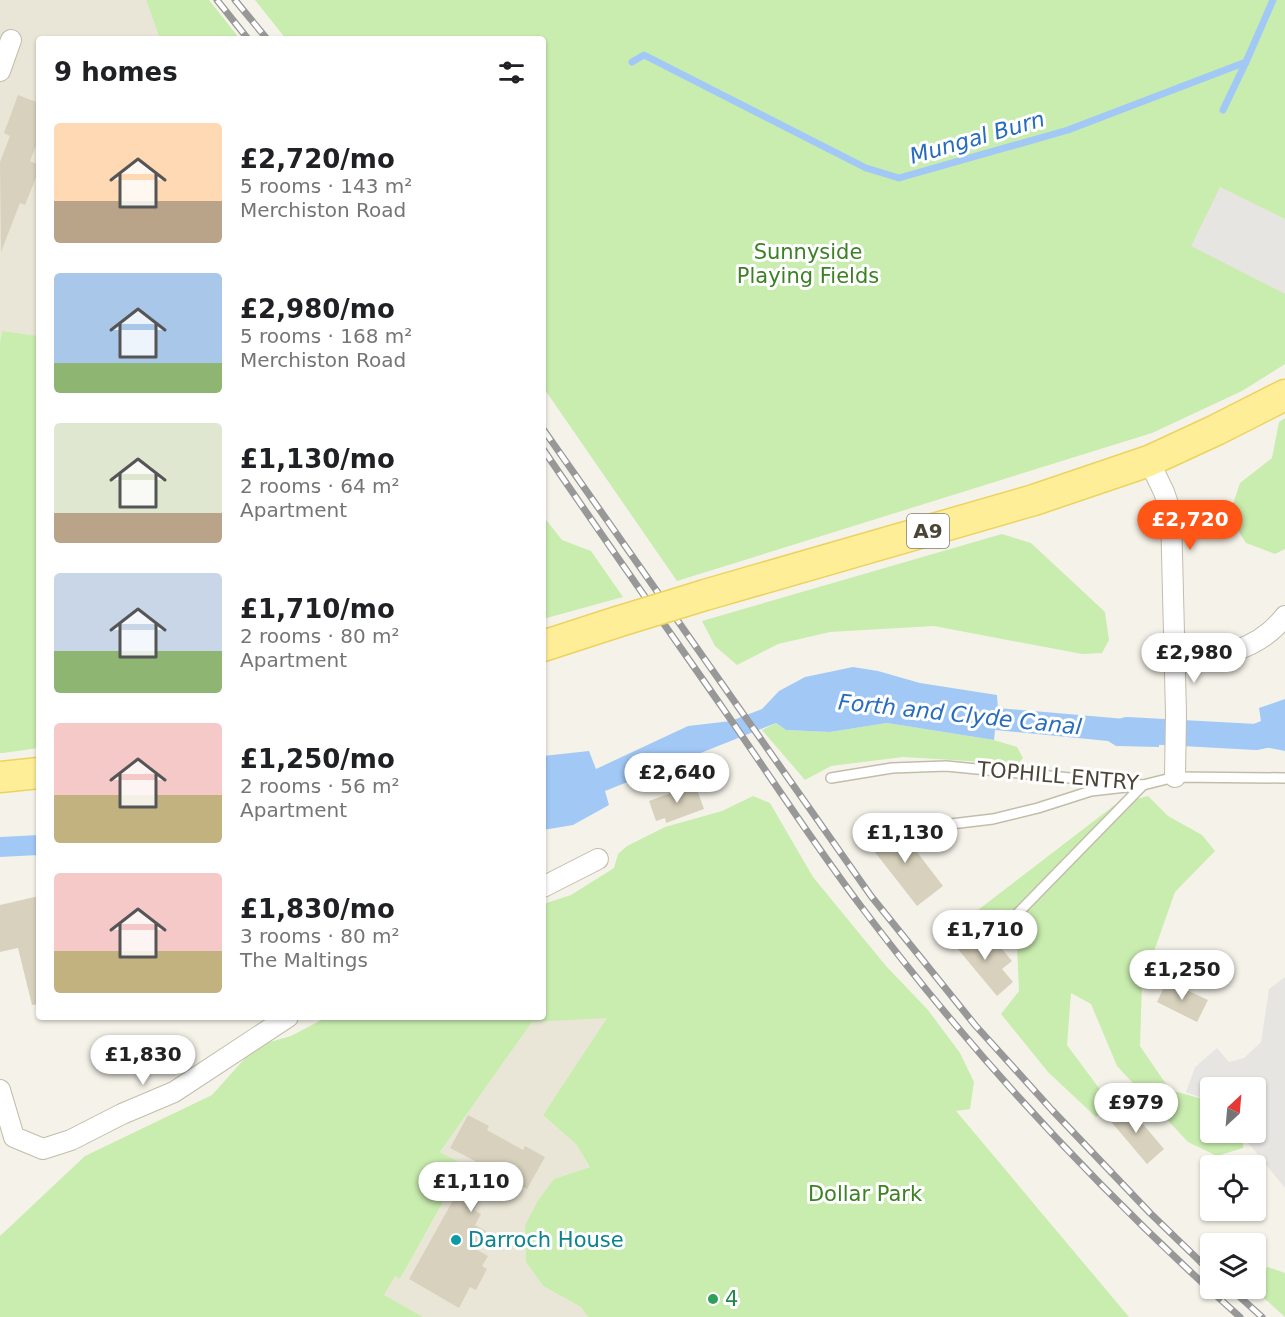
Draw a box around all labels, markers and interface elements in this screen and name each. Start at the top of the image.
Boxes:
icon: filters [495,56,528,89]
text: 9 homes [54,57,178,87]
water label: Mungal Burn [907,106,1048,169]
text: £2,720/mo [240,144,395,174]
icon: home [102,147,174,219]
text: 5 rooms · 143 m² [240,174,412,198]
text: Merchiston Road [240,198,406,222]
park label: Sunnyside Playing Fields [737,240,879,288]
text: £2,980/mo [240,294,395,324]
icon: home [102,297,174,369]
text: 5 rooms · 168 m² [240,324,412,348]
text: Merchiston Road [240,348,406,372]
text: £1,130/mo [240,444,395,474]
icon: home [102,447,174,519]
text: 2 rooms · 64 m² [240,474,400,498]
text: Apartment [240,498,347,522]
pin: £2,720 [1141,500,1239,551]
text: £2,720 [1151,507,1229,531]
road number: A9 [907,514,949,548]
text: £1,710/mo [240,594,395,624]
icon: home [102,597,174,669]
text: 2 rooms · 80 m² [240,624,400,648]
pin: £2,980 [1145,633,1243,684]
text: £2,980 [1155,640,1233,664]
text: Apartment [240,648,347,672]
water label: Forth and Clyde Canal [837,689,1083,740]
text: £1,250/mo [240,744,395,774]
icon: home [102,747,174,819]
pin: £2,640 [628,753,726,804]
street label: TOPHILL ENTRY [975,757,1140,795]
text: £2,640 [638,760,716,784]
text: 2 rooms · 56 m² [240,774,400,798]
text: Apartment [240,798,347,822]
pin: £1,130 [856,813,954,864]
text: £1,130 [866,820,944,844]
text: £1,830/mo [240,894,395,924]
icon: home [102,897,174,969]
pin: £1,710 [936,910,1034,961]
text: £1,710 [946,917,1024,941]
text: 3 rooms · 80 m² [240,924,400,948]
text: The Maltings [240,948,368,972]
pin: £1,250 [1133,950,1231,1001]
text: £1,250 [1143,957,1221,981]
pin: £1,830 [94,1035,192,1086]
text: £1,830 [104,1042,182,1066]
north arrow [1200,1077,1266,1143]
map controls [1200,1077,1266,1299]
pin: £979 [1100,1083,1172,1134]
text: £979 [1108,1090,1164,1114]
button: locate [1200,1155,1266,1221]
pin: £1,110 [422,1162,520,1213]
text: £1,110 [432,1169,510,1193]
park label: Dollar Park [808,1182,923,1206]
place label: Darroch House [468,1228,624,1252]
marker: Darroch House [449,1233,463,1247]
button: layers [1200,1233,1266,1299]
place label: 4 [725,1287,738,1311]
marker: 4 [706,1292,720,1306]

